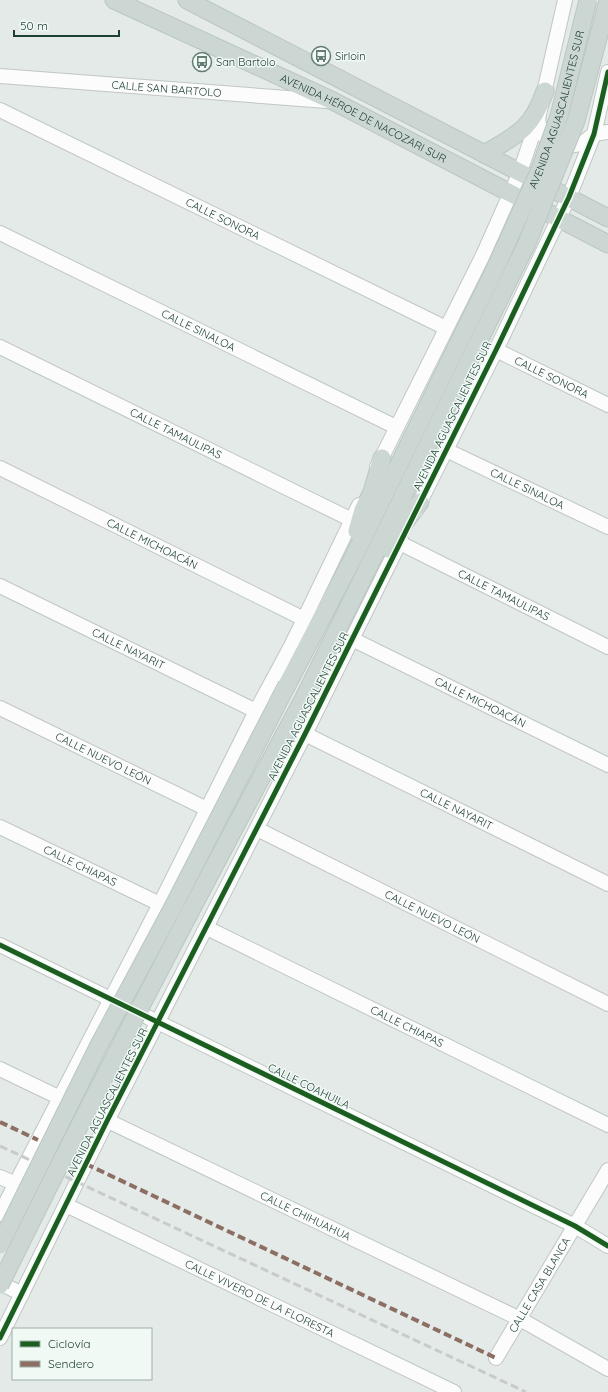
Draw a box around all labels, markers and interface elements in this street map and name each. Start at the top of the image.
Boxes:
scale bar [14,12,119,38]
text: 50 m [20,18,48,33]
street label: AVENIDA AGUASCALIENTES SUR [525,29,587,191]
bus stop icon: Sirloin [310,45,332,67]
place label: Sirloin [335,49,366,63]
bus stop icon: San Bartolo [191,51,213,73]
place label: San Bartolo [216,55,276,69]
street label: AVENIDA HÉROE DE NACOZARI SUR [278,71,449,166]
street label: CALLE SAN BARTOLO [111,78,222,100]
street label: CALLE SONORA [183,195,262,243]
street label: CALLE SINALOA [159,306,238,354]
street label: AVENIDA AGUASCALIENTES SUR [410,339,494,493]
street label: CALLE SONORA [512,353,591,401]
street label: CALLE TAMAULIPAS [128,405,224,462]
street label: CALLE SINALOA [488,465,567,512]
street label: CALLE MICHOACÁN [104,515,200,572]
street label: CALLE TAMAULIPAS [456,566,552,624]
street label: CALLE NAYARIT [90,625,168,673]
street label: AVENIDA AGUASCALIENTES SUR [264,629,352,783]
street label: CALLE MICHOACÁN [432,674,528,731]
street label: CALLE NUEVO LEÓN [53,729,153,788]
street label: CALLE NAYARIT [418,785,496,833]
street label: CALLE CHIAPAS [41,842,119,889]
street label: CALLE NUEVO LEÓN [382,887,482,946]
street label: CALLE CHIAPAS [368,1002,446,1050]
street label: AVENIDA AGUASCALIENTES SUR [63,1025,151,1179]
street label: CALLE COAHUILA [266,1060,352,1112]
street label: CALLE CHIHUAHUA [258,1188,353,1244]
street label: CALLE CASA BLANCA [506,1235,573,1335]
street label: CALLE VIVERO DE LA FLORESTA [183,1256,337,1340]
legend [12,1328,152,1380]
text: Ciclovía [48,1336,91,1351]
text: Sendero [48,1356,94,1371]

